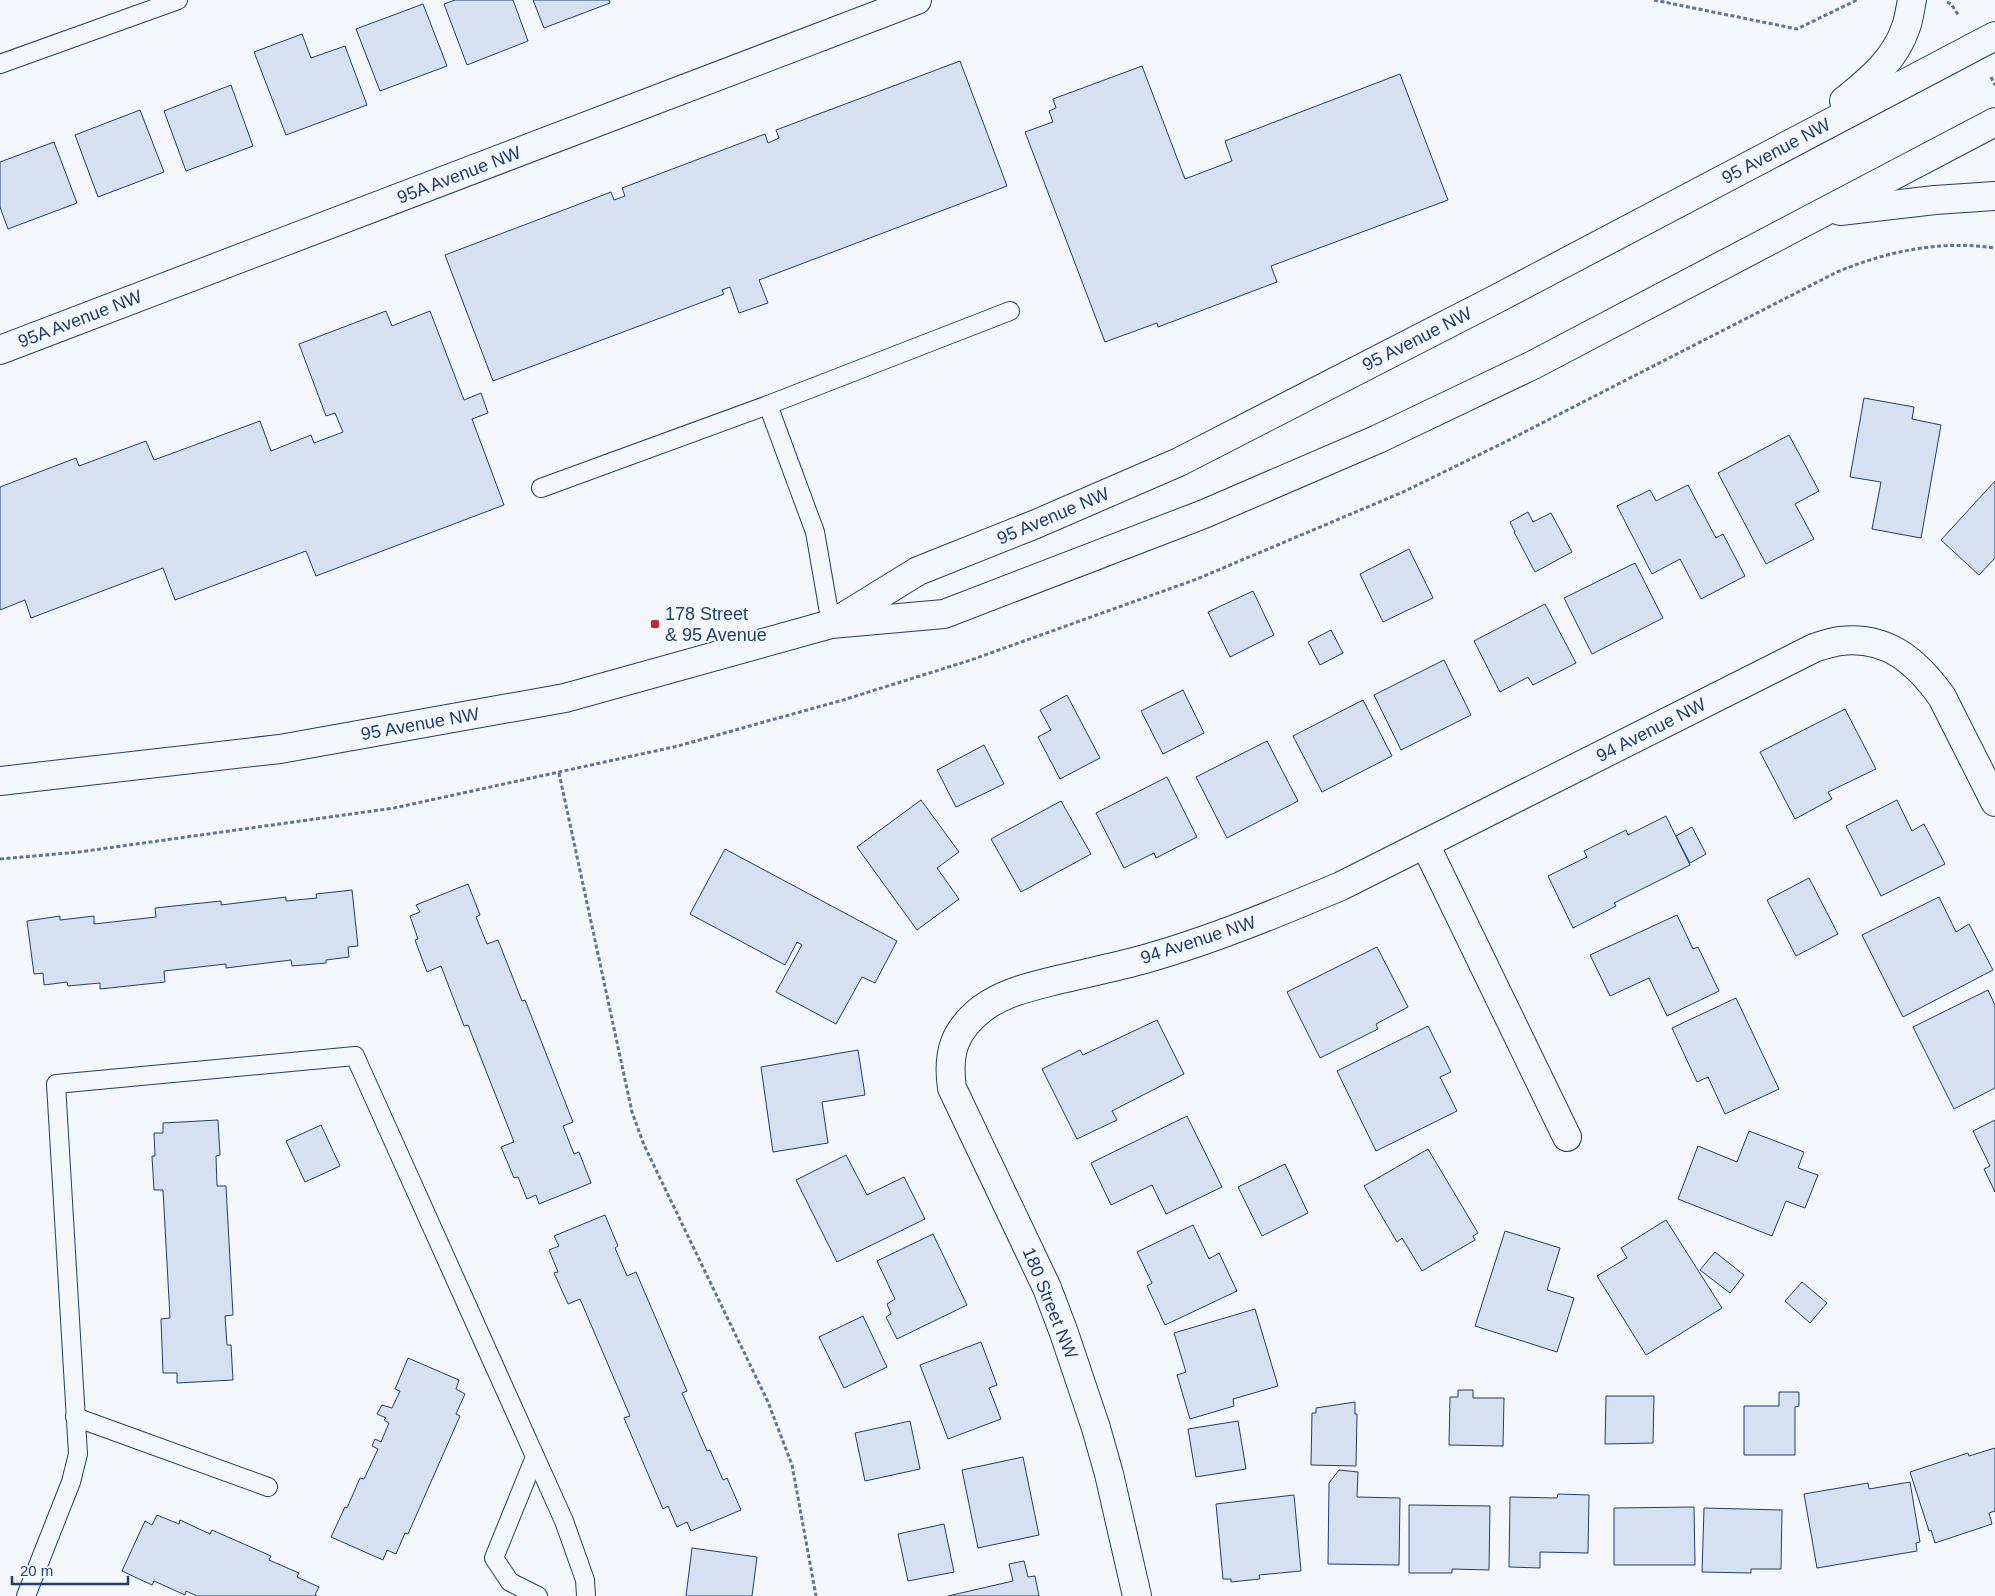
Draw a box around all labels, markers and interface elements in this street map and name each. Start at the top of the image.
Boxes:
street label: 95 Avenue NW [1718,114,1834,188]
street label: 95A Avenue NW [394,142,524,208]
street label: 95A Avenue NW [15,286,145,352]
street label: 95 Avenue NW [1359,303,1475,375]
street label: 95 Avenue NW [994,483,1112,549]
place label: 178 Street & 95 Avenue [665,604,767,645]
marker: 178 Street & 95 Avenue [649,618,661,630]
street label: 94 Avenue NW [1593,694,1709,766]
street label: 95 Avenue NW [359,704,481,744]
street label: 94 Avenue NW [1138,912,1258,968]
street label: 180 Street NW [1019,1245,1081,1361]
scale bar [12,1554,129,1586]
text: 20 m [20,1562,53,1579]

